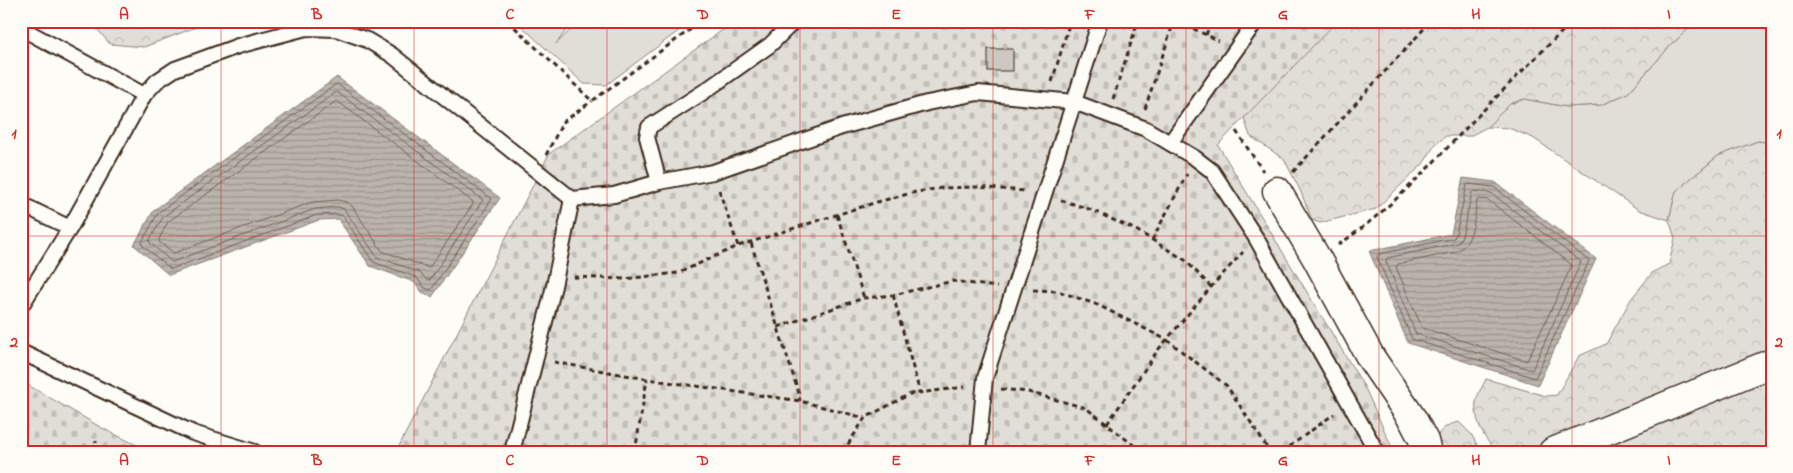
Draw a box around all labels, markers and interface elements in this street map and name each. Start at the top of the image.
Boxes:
text: A [119,3,129,27]
text: B [311,3,323,27]
text: C [506,3,515,27]
text: D [696,3,709,27]
text: E [891,3,901,27]
text: F [1084,3,1096,27]
text: G [1278,3,1288,27]
text: H [1471,3,1481,27]
text: I [1667,3,1671,27]
text: 1 [11,122,17,146]
text: 1 [1776,122,1782,146]
text: 2 [9,331,18,355]
text: 2 [1774,331,1783,355]
text: A [119,449,129,473]
text: B [311,449,323,473]
text: C [506,449,515,473]
text: D [696,449,709,473]
text: E [891,449,901,473]
text: F [1084,449,1096,473]
text: G [1278,449,1288,473]
text: H [1471,449,1481,473]
text: I [1667,449,1671,473]

